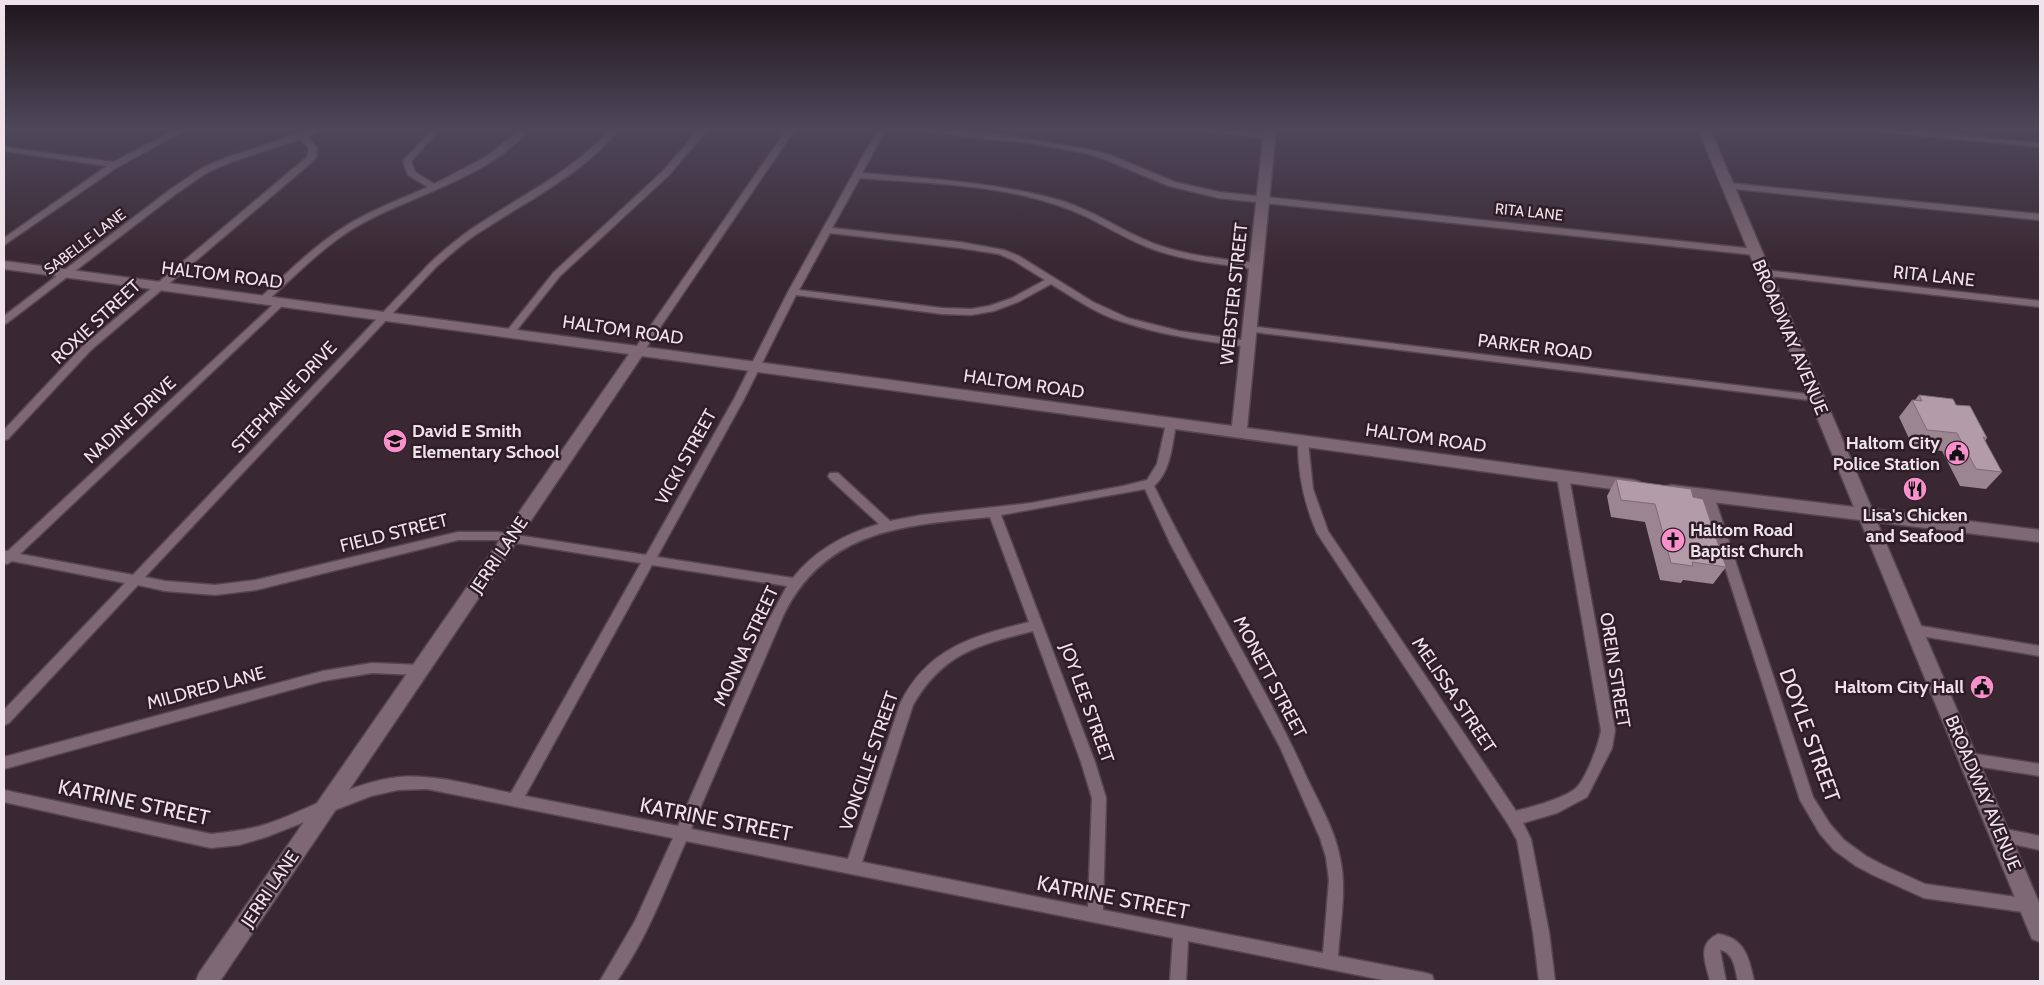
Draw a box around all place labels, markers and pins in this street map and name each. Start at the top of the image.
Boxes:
place label: David E Smith Elementary School [412,420,560,463]
school or university icon: David E Smith Elementary School [382,428,408,454]
place label: Haltom City Police Station [1833,432,1940,475]
public building icon: Haltom City Police Station [1944,440,1970,466]
restaurant icon: Lisa's Chicken and Seafood [1902,476,1928,502]
place label: Lisa's Chicken and Seafood [1862,504,1968,547]
place label: Haltom Road Baptist Church [1690,519,1803,562]
church icon: Haltom Road Baptist Church [1660,527,1686,553]
public building icon: Haltom City Hall [1969,674,1995,700]
place label: Haltom City Hall [1834,676,1964,698]

